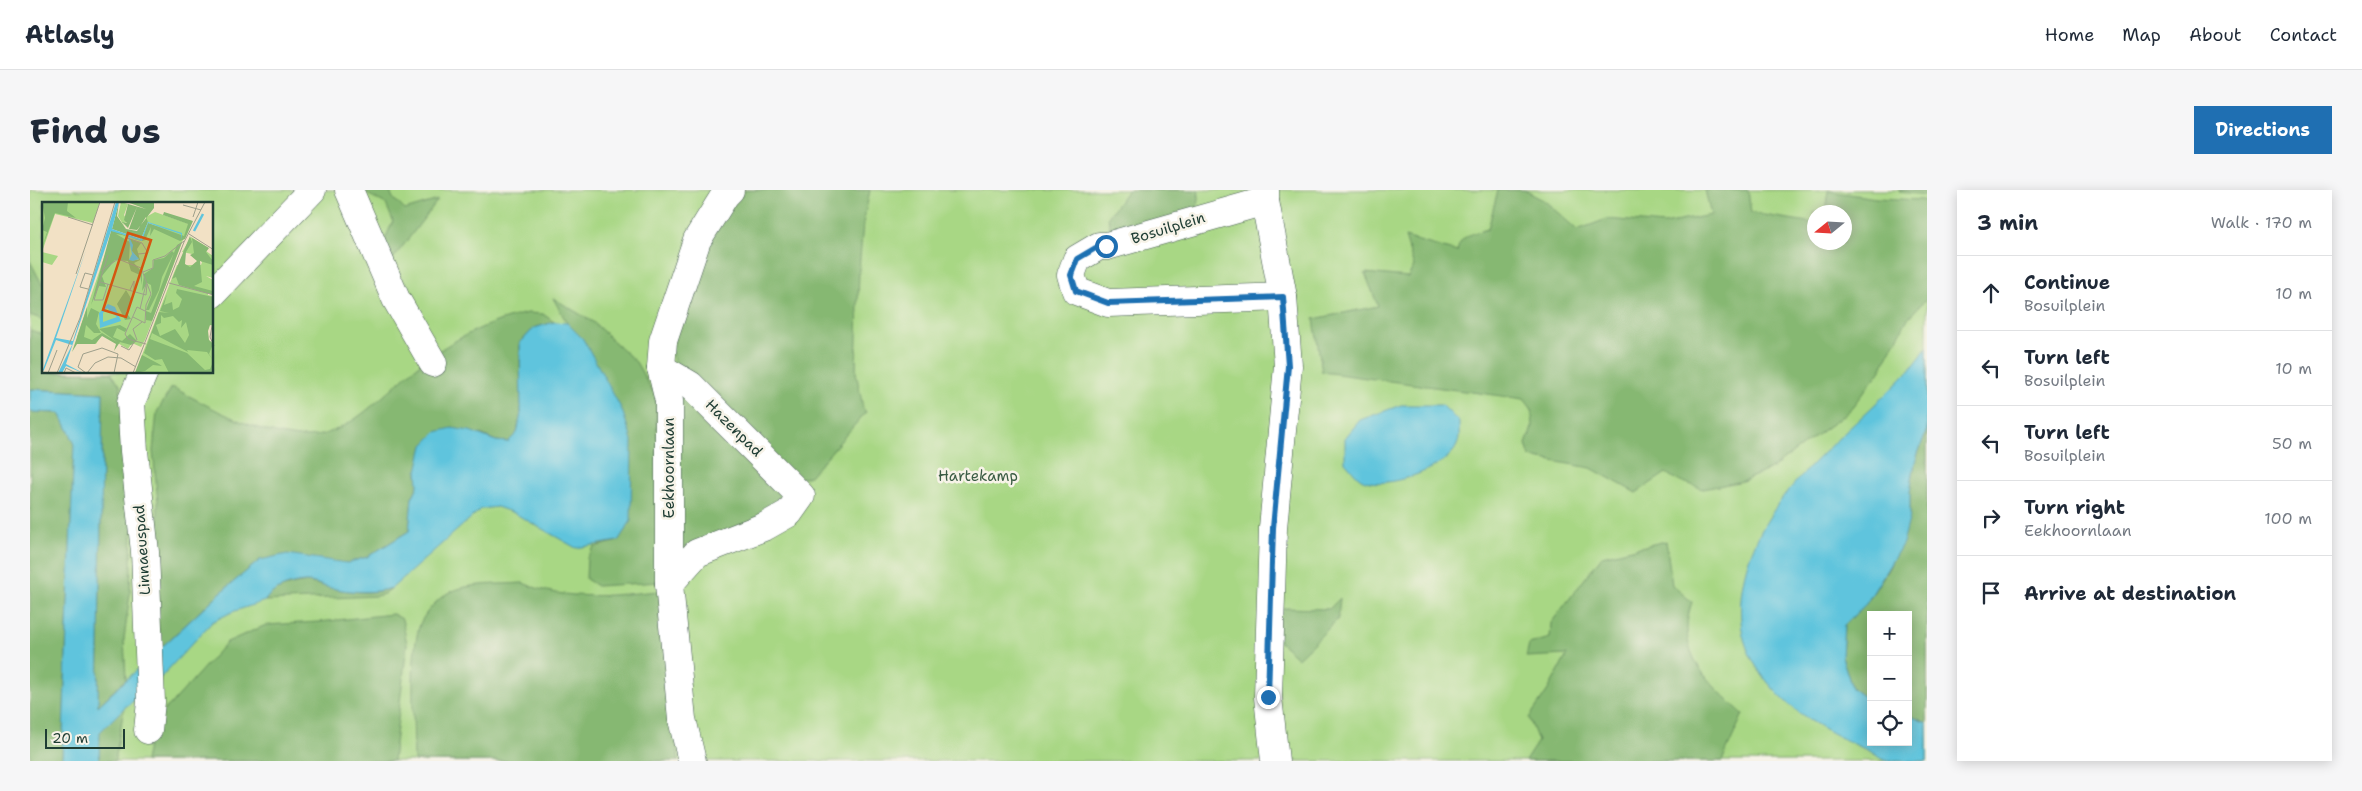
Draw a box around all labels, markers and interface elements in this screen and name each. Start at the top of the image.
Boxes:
text: Atlasly [25,19,115,51]
text: Home [2045,23,2094,47]
text: Map [2122,23,2161,47]
text: About [2189,23,2242,47]
text: Contact [2270,23,2337,47]
button: Directions [2194,106,2332,154]
text: Find us [30,107,161,154]
inset map [42,202,214,374]
north arrow [1807,205,1852,250]
street label: Bosuilplein [1129,207,1207,249]
text: 3 min [1977,209,2038,237]
text: Walk · 170 m [2211,212,2312,233]
route start [1095,235,1118,258]
text: Continue [2024,270,2110,295]
icon: ahead [1977,279,2005,307]
text: 10 m [2275,283,2312,304]
text: Bosuilplein [2024,295,2105,316]
text: Turn left [2024,345,2110,370]
icon: left [1977,354,2005,382]
text: 10 m [2275,358,2312,379]
text: Bosuilplein [2024,370,2105,391]
street label: Hazenpad [701,395,767,461]
street label: Eekhoornlaan [659,418,679,518]
text: Turn left [2024,420,2110,445]
icon: left [1977,429,2005,457]
text: 50 m [2272,433,2312,454]
text: Bosuilplein [2024,445,2105,466]
park label: Hartekamp [938,466,1018,486]
text: Turn right [2024,495,2125,520]
street label: Linnaeuspad [129,504,155,596]
icon: right [1977,504,2005,532]
text: 100 m [2264,508,2312,529]
text: Eekhoornlaan [2024,520,2131,541]
icon: arrive [1977,579,2005,607]
text: Arrive at destination [2024,581,2236,606]
map controls [1867,611,1912,746]
button: + [1867,611,1912,656]
button: − [1867,656,1912,701]
route end [1257,686,1280,709]
button: locate [1867,701,1912,746]
scale bar [45,726,125,749]
text: 20 m [52,729,88,747]

